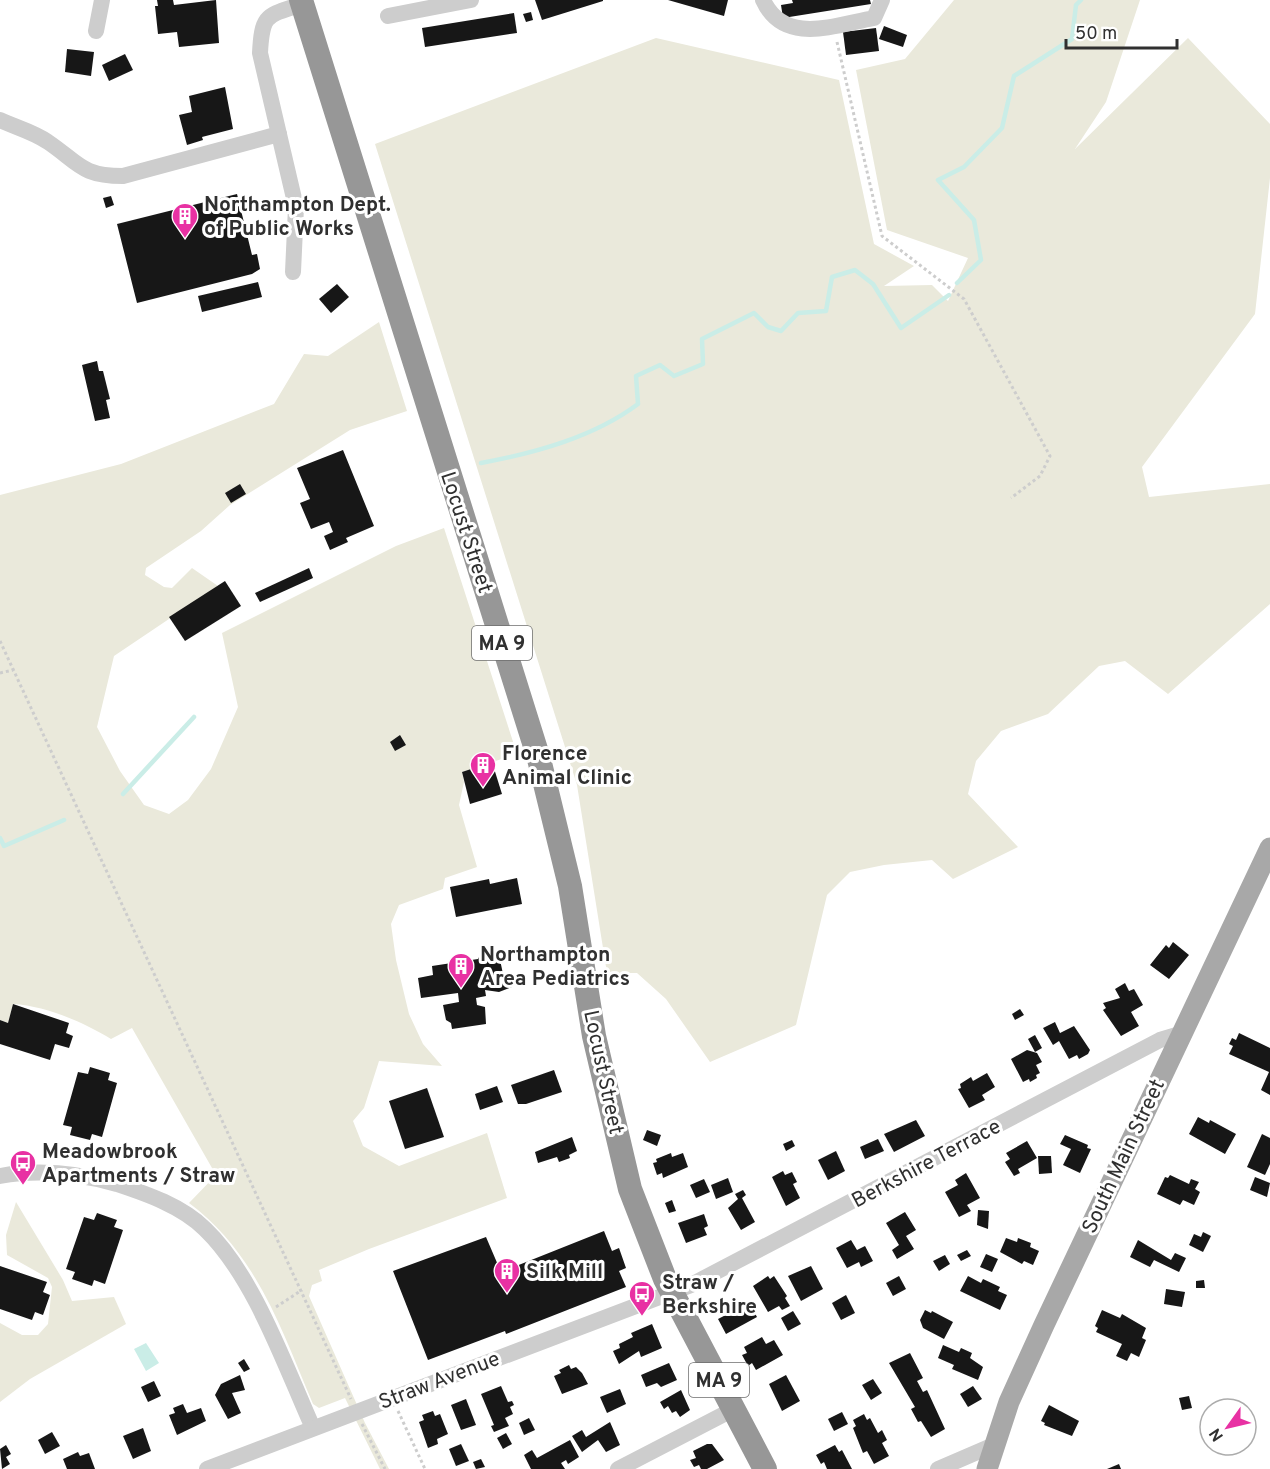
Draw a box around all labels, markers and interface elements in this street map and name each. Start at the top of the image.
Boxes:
scale bar [1066,12,1177,50]
text: 50 m [1075,23,1117,46]
place label: Northampton Dept. of Public Works [204,192,391,243]
building icon: Northampton Dept. of Public Works [170,201,200,239]
street label: Locust Street [433,468,498,597]
road number: MA 9 [472,626,532,660]
place label: Florence Animal Clinic [502,741,632,792]
building icon: Florence Animal Clinic [468,750,498,788]
place label: Northampton Area Pediatrics [480,942,630,993]
building icon: Northampton Area Pediatrics [446,951,476,989]
street label: Locust Street [576,1008,629,1137]
street label: South Main Street [1077,1075,1172,1238]
street label: Berkshire Terrace [847,1114,1006,1215]
place label: Meadowbrook Apartments / Straw [42,1139,236,1190]
bus stop icon: Meadowbrook Apartments / Straw [8,1148,38,1186]
building icon: Silk Mill [492,1256,522,1294]
place label: Silk Mill [526,1259,603,1286]
place label: Straw / Berkshire [662,1270,757,1321]
bus stop icon: Straw / Berkshire [627,1279,657,1317]
street label: Straw Avenue [375,1346,504,1417]
road number: MA 9 [689,1363,749,1397]
north arrow [1198,1397,1258,1457]
text: N [1206,1424,1229,1445]

